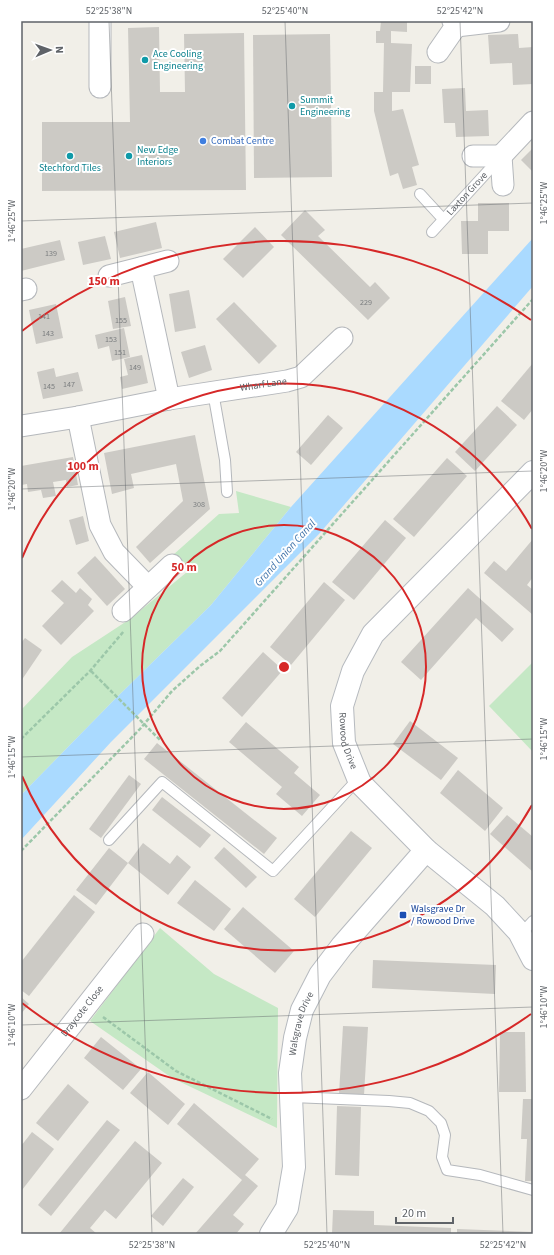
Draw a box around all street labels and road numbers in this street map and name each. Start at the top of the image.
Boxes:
street label: Laxton Grove [443,169,491,219]
street label: Wharf Lane [239,374,288,395]
street label: Rowood Drive [335,712,361,771]
street label: Draycote Close [58,983,107,1040]
street label: Walsgrave Drive [286,989,317,1056]

